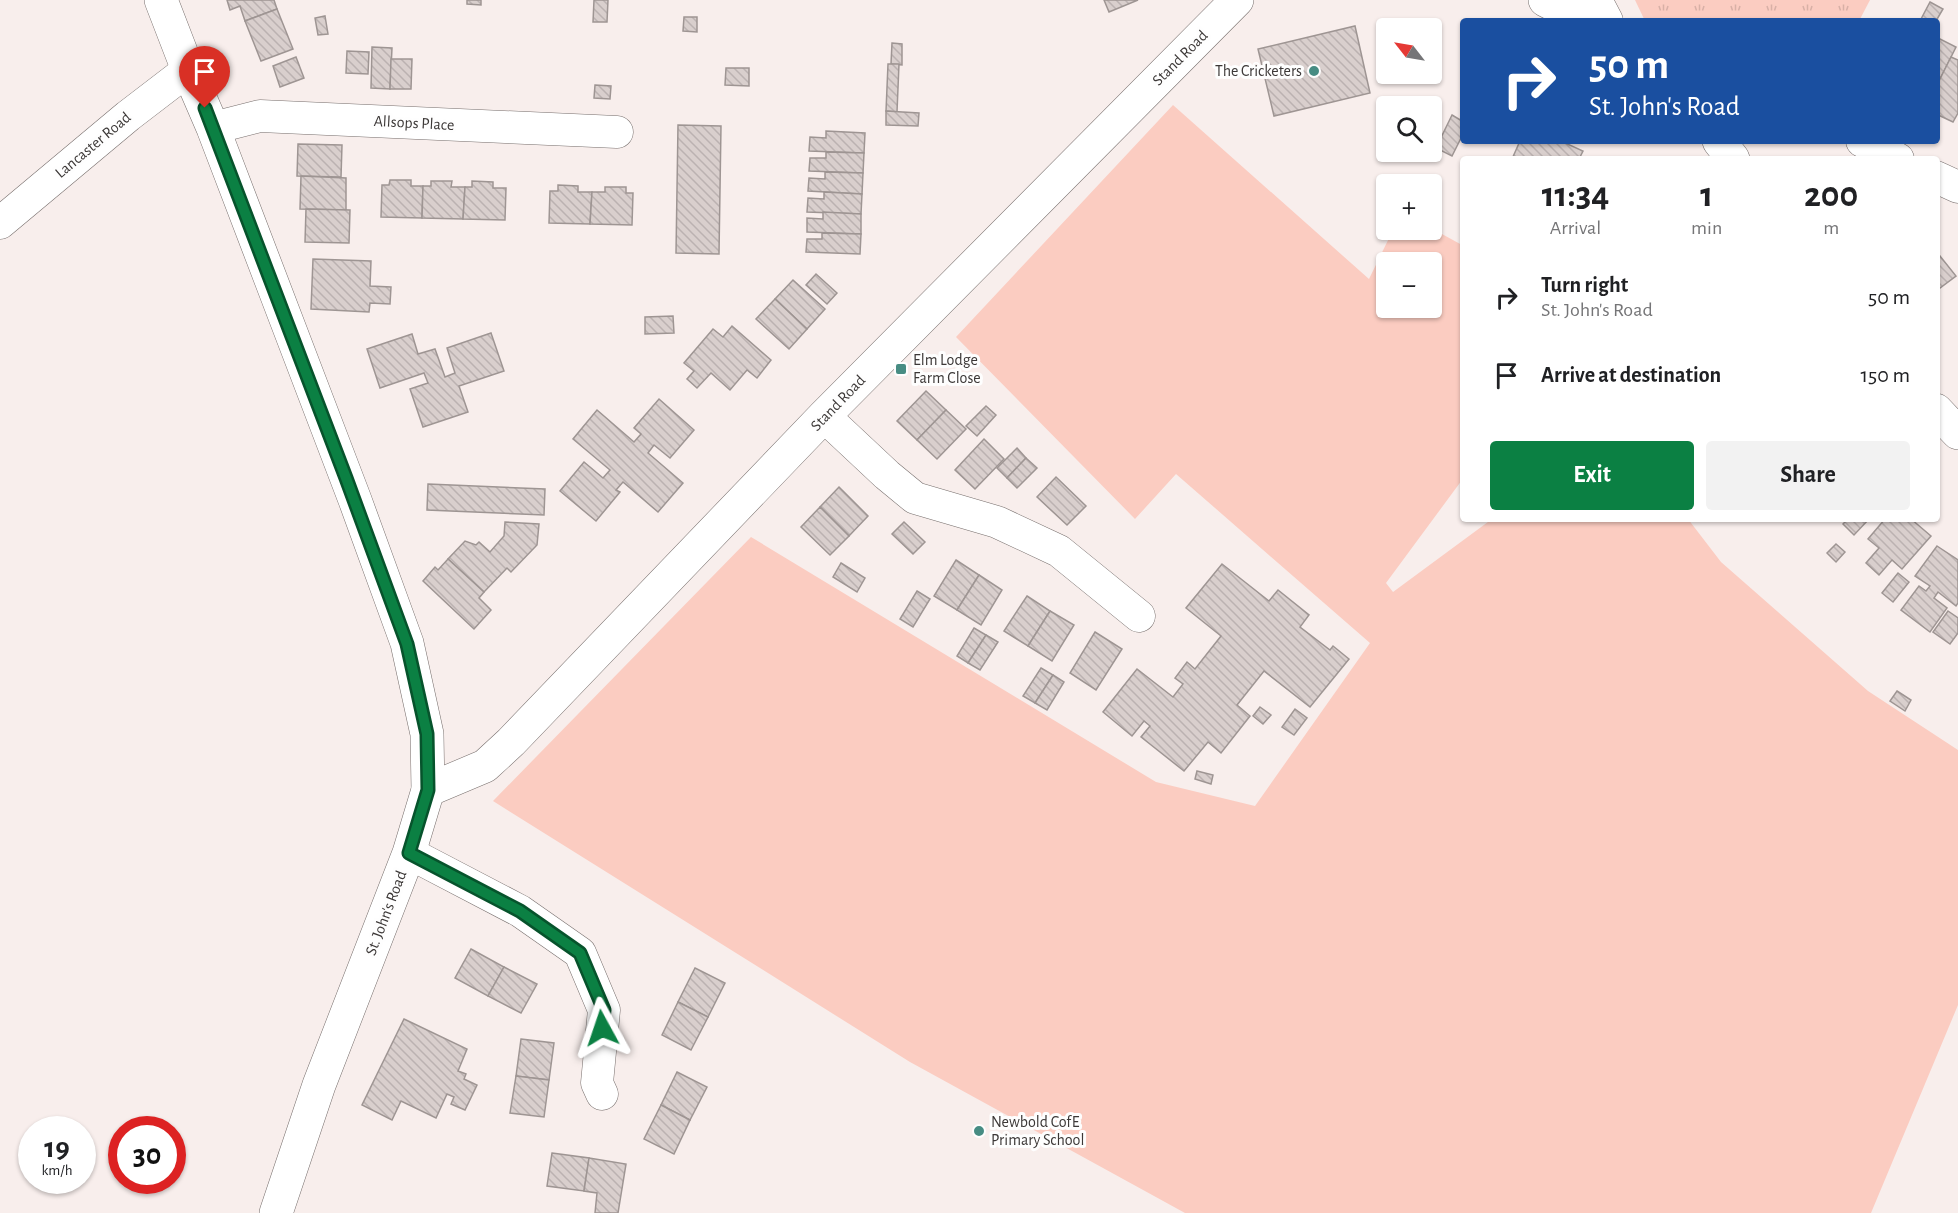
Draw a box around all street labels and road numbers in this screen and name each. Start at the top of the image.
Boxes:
street label: Stand Road [1149,27,1211,89]
street label: Lancaster Road [52,109,134,181]
street label: Allsops Place [373,113,455,133]
street label: Stand Road [808,372,868,434]
street label: St. John's Road [363,868,409,958]

